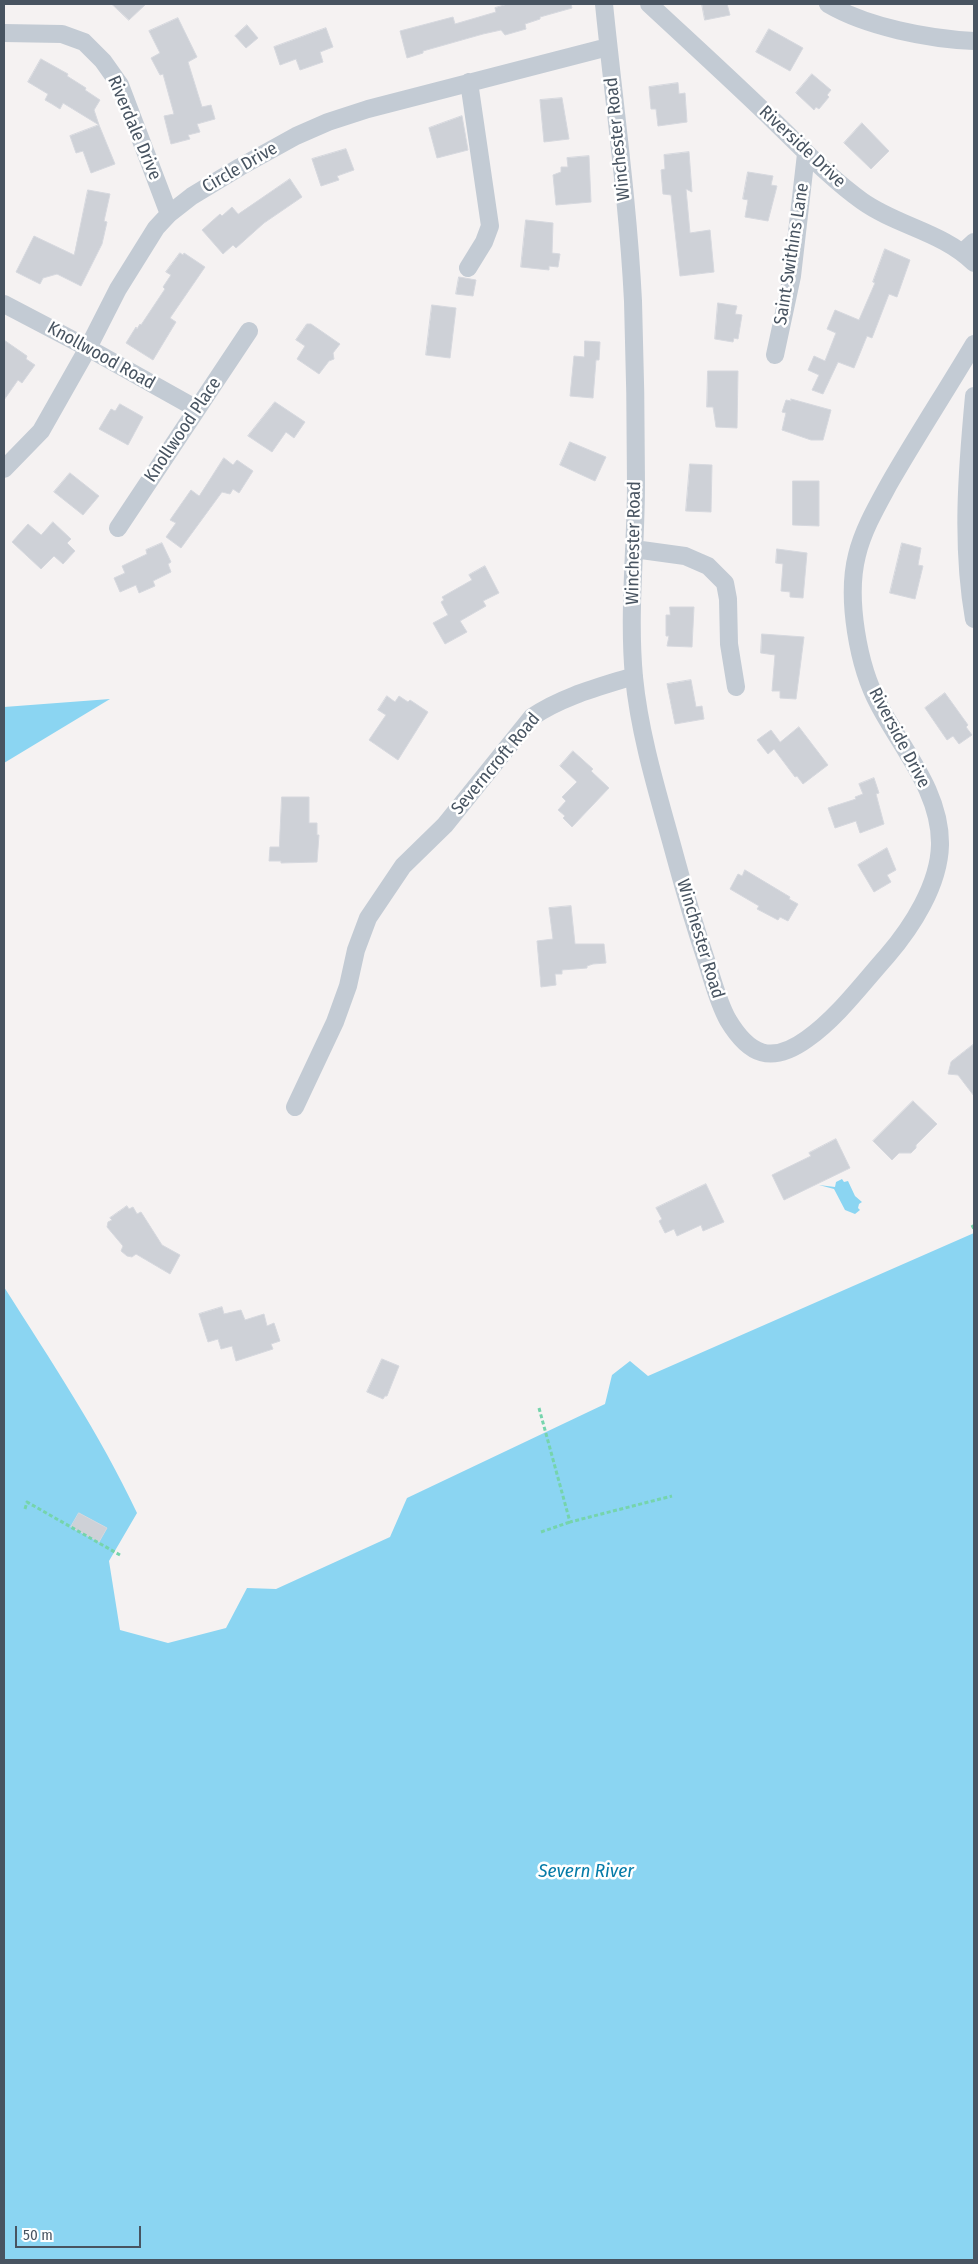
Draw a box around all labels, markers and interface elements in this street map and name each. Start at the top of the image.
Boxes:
street label: Riverdale Drive [102,73,166,183]
street label: Winchester Road [601,76,635,202]
street label: Riverside Drive [754,101,850,193]
street label: Circle Drive [199,138,281,198]
street label: Saint Swithins Lane [770,181,814,327]
street label: Knollwood Road [43,317,159,395]
street label: Knollwood Place [140,374,226,486]
street label: Winchester Road [622,481,646,605]
street label: Riverside Drive [864,684,934,792]
street label: Severncroft Road [447,709,545,819]
street label: Winchester Road [672,877,728,1001]
water label: Severn River [538,1861,634,1883]
scale bar [18,2216,144,2248]
text: 50 m [23,2226,53,2244]

